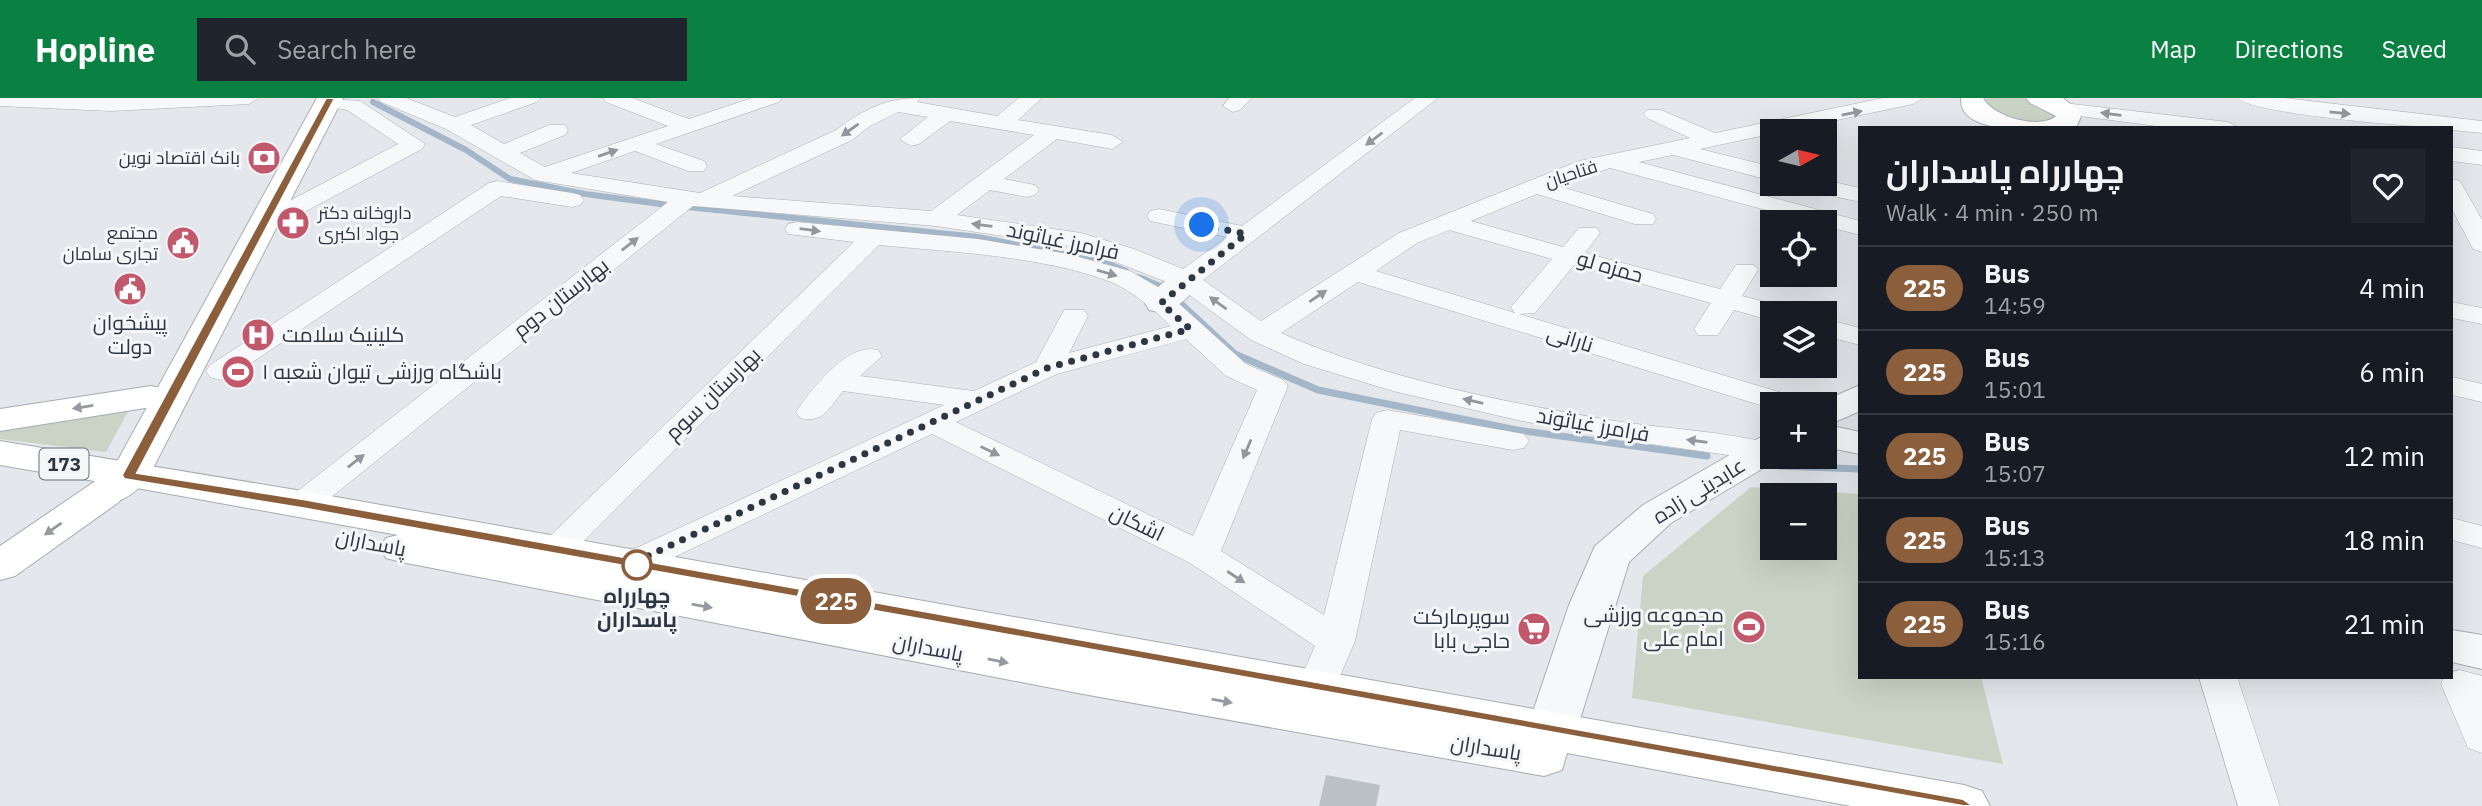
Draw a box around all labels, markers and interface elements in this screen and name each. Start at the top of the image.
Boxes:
search box [197,18,687,81]
text: Hopline [35,28,155,71]
icon: search [221,30,259,68]
text: Search here [277,32,417,66]
text: Map [2150,33,2196,65]
text: Directions [2234,33,2344,65]
text: Saved [2382,33,2447,65]
one-way arrow [1841,107,1863,118]
one-way arrow [2329,107,2351,118]
one-way arrow [2100,109,2122,120]
north arrow [1760,119,1838,196]
map controls [1760,119,1837,560]
one-way arrow [841,123,859,137]
one-way arrow [1365,131,1383,146]
bank icon: بانک اقتصاد نوین [245,139,283,177]
place label: بانک اقتصاد نوین [119,146,240,169]
one-way arrow [597,147,618,158]
text: چهارراه پاسداران [1886,149,2125,192]
button: heart [2351,149,2425,223]
street label: فتاحیان [1542,154,1600,193]
text: Walk · 4 min · 250 m [1886,197,2099,227]
place label: داروخانه دکتر جواد اکبری [317,201,411,245]
pharmacy icon: داروخانه دکتر جواد اکبری [274,204,312,242]
your location [1184,207,1219,242]
button: locate [1760,210,1837,287]
street label: فرامرز غیاثوند [1004,214,1122,266]
one-way arrow [970,219,992,230]
place label: مجتمع تجاری سامان [63,221,158,265]
public building icon: مجتمع تجاری سامان [164,224,202,262]
one-way arrow [799,225,821,236]
one-way arrow [621,237,639,252]
street label: حمزه لو [1574,243,1646,289]
street label: بهارستان دوم [507,251,615,344]
text: Bus [1984,256,2030,290]
one-way arrow [1097,269,1118,279]
public building icon: پیشخوان دولت [111,270,149,308]
text: 4 min [2359,271,2425,305]
text: 225 [1903,272,1946,304]
one-way arrow [1308,290,1327,303]
text: 14:59 [1984,290,2046,320]
one-way arrow [1209,296,1227,310]
button: layers [1760,301,1837,378]
place label: پیشخوان دولت [93,308,168,360]
hospital icon: کلینیک سلامت [239,316,277,354]
street label: نارانی [1544,318,1597,358]
place label: کلینیک سلامت [282,320,404,348]
text: Bus [1984,340,2030,374]
street label: بهارستان سوم [659,341,767,447]
sports icon: باشگاه ورزشی تیوان شعبه ۱ [219,353,257,391]
text: 6 min [2359,355,2425,389]
text: 225 [1903,356,1946,388]
place label: باشگاه ورزشی تیوان شعبه ۱ [262,357,502,385]
text: 15:01 [1984,374,2046,404]
button: + [1760,392,1837,469]
one-way arrow [1462,395,1484,406]
street label: فرامرز غیاثوند [1534,400,1652,448]
one-way arrow [72,402,94,413]
text: Bus [1984,424,2030,458]
one-way arrow [1686,436,1708,447]
one-way arrow [1241,439,1252,460]
text: 12 min [2344,439,2425,473]
text: 225 [1903,440,1946,472]
one-way arrow [980,446,1000,457]
road number: 173 [40,448,88,480]
street label: عابدینی زاده [1647,451,1750,530]
one-way arrow [346,454,364,469]
text: 15:07 [1984,458,2046,488]
button: − [1760,483,1837,560]
street label: اشکان [1106,497,1169,547]
text: Bus [1984,508,2030,542]
street label: پاسداران [333,521,409,564]
one-way arrow [44,522,62,536]
text: 18 min [2344,523,2425,557]
text: 225 [1903,524,1946,556]
text: 15:13 [1984,542,2046,572]
marker: چهارراه پاسداران [622,550,652,580]
one-way arrow [1227,570,1246,583]
line badge: 225 [796,578,876,624]
place label: چهارراه پاسداران [597,581,677,635]
text: 225 [814,585,858,617]
text: Bus [1984,592,2030,626]
one-way arrow [691,600,713,611]
place label: مجموعه ورزشی امام علی [1584,600,1724,653]
place label: سوپرمارکت حاجی بابا [1413,602,1510,654]
text: 21 min [2344,607,2425,641]
sports icon: مجموعه ورزشی امام علی [1730,608,1768,646]
text: 225 [1903,608,1946,640]
supermarket icon: سوپرمارکت حاجی بابا [1515,610,1553,648]
street label: پاسداران [890,626,966,669]
text: 15:16 [1984,626,2046,656]
one-way arrow [987,655,1009,666]
one-way arrow [1211,696,1233,707]
street label: پاسداران [1449,728,1524,767]

